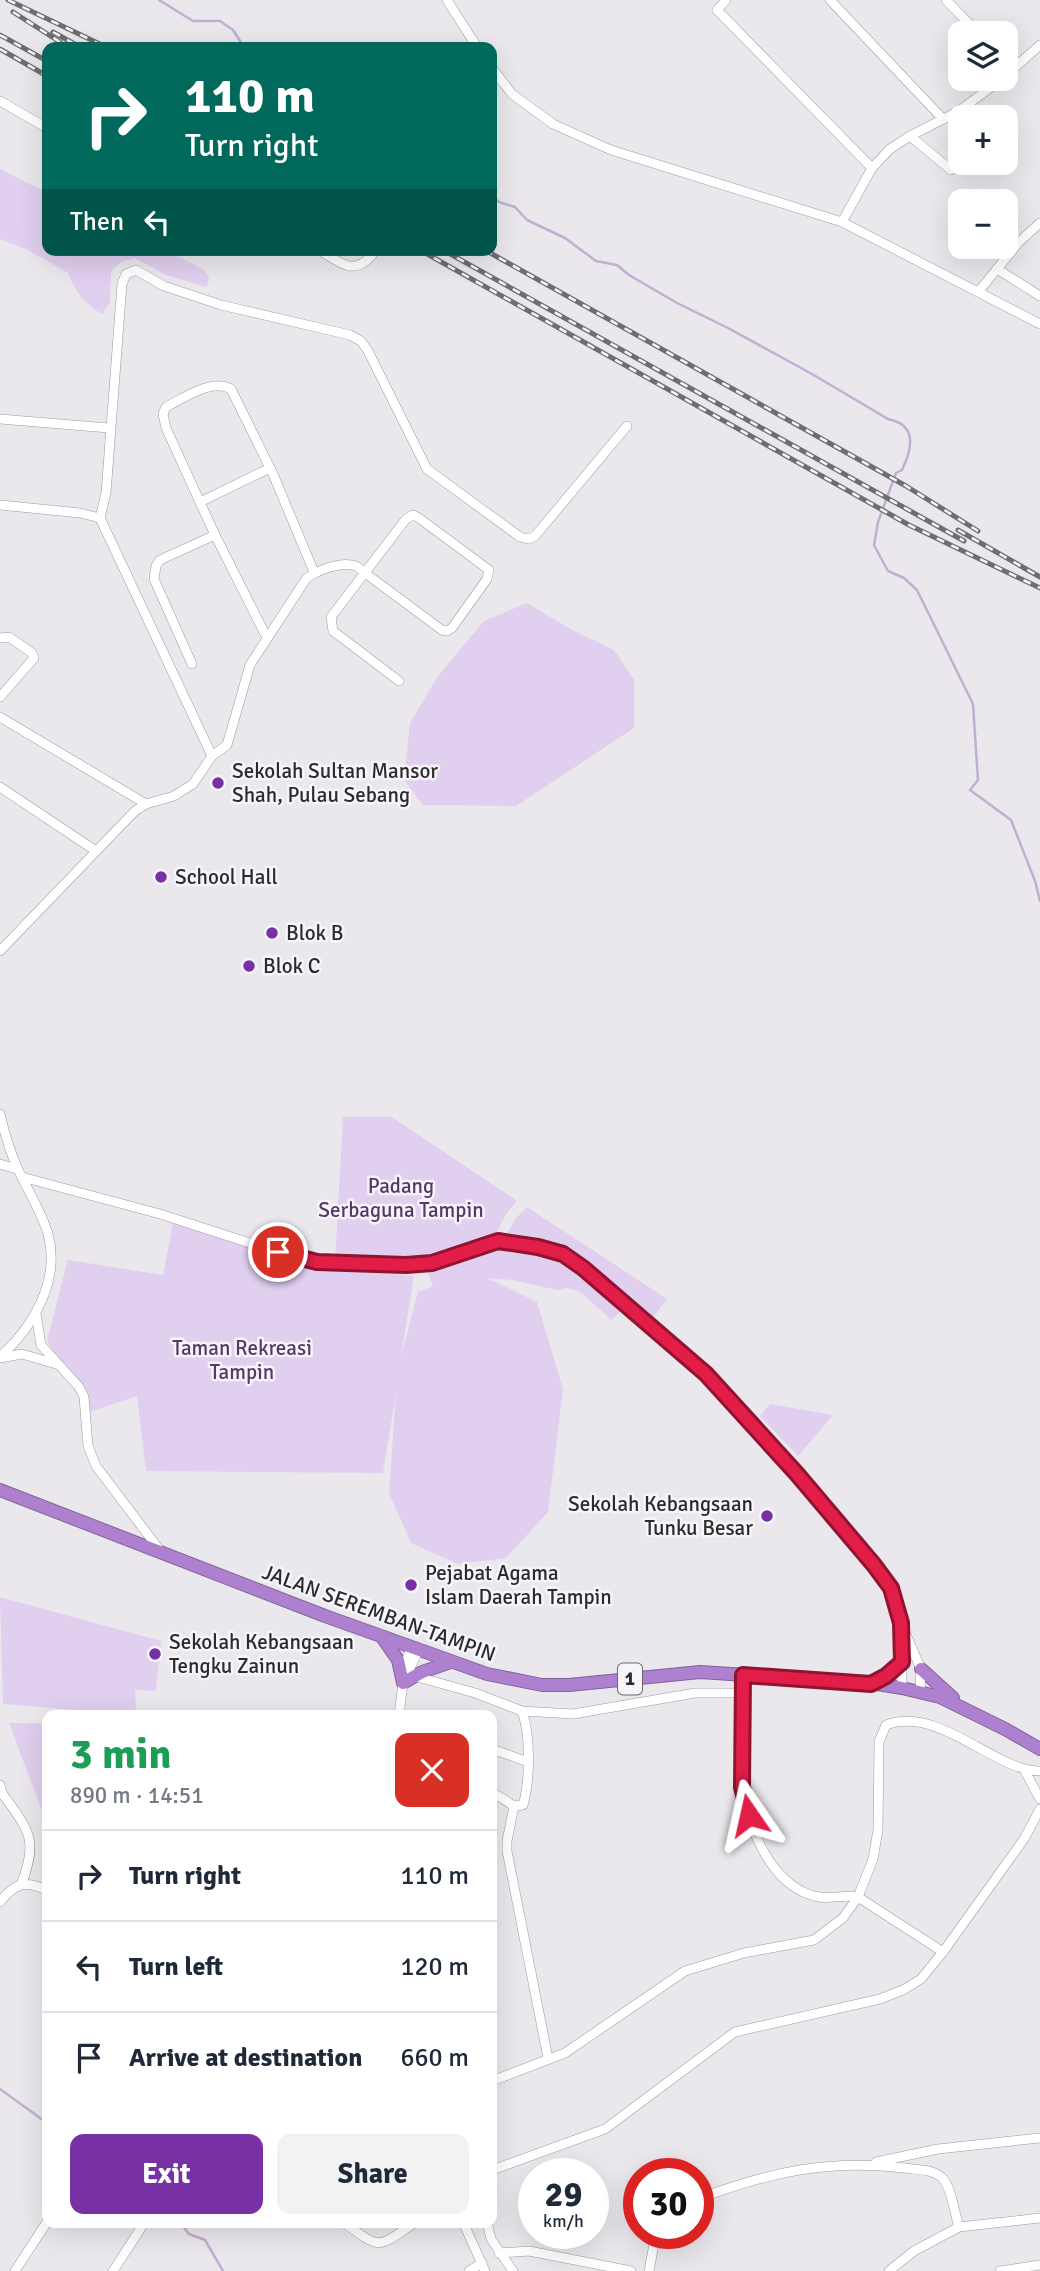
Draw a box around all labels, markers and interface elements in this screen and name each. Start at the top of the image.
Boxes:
map controls [948,21,1018,259]
button: layers [948,21,1018,91]
text: 110 m [185,66,315,126]
icon: right [70,70,161,161]
button: + [948,105,1018,175]
text: Turn right [185,126,318,165]
button: − [948,189,1018,259]
icon: left [138,203,176,241]
text: Then [70,206,124,238]
place label: Sekolah Sultan Mansor Shah, Pulau Sebang [232,758,438,808]
marker: Sekolah Sultan Mansor Shah, Pulau Sebang [210,775,226,791]
place label: School Hall [175,864,278,890]
marker: School Hall [153,869,169,885]
place label: Blok B [286,920,343,946]
marker: Blok B [264,925,280,941]
place label: Blok C [263,953,320,979]
marker: Blok C [241,958,257,974]
park label: Padang Serbaguna Tampin [318,1173,484,1223]
pin [248,1222,308,1282]
icon: arrive [259,1233,297,1271]
park label: Taman Rekreasi Tampin [172,1335,312,1385]
place label: Sekolah Kebangsaan Tunku Besar [568,1491,753,1541]
marker: Sekolah Kebangsaan Tunku Besar [759,1508,775,1524]
street label: JALAN SEREMBAN-TAMPIN [259,1559,499,1667]
place label: Pejabat Agama Islam Daerah Tampin [425,1560,612,1610]
marker: Pejabat Agama Islam Daerah Tampin [403,1577,419,1593]
place label: Sekolah Kebangsaan Tengku Zainun [169,1629,354,1679]
marker: Sekolah Kebangsaan Tengku Zainun [147,1646,163,1662]
road number: 1 [618,1664,642,1694]
text: 3 min [70,1729,171,1780]
button: close [395,1733,469,1807]
position arrow [712,1778,786,1852]
text: 890 m · 14:51 [70,1781,204,1810]
icon: right [70,1857,108,1895]
text: Turn right [129,1860,241,1892]
text: 110 m [400,1860,469,1892]
icon: left [70,1948,108,1986]
text: Turn left [129,1951,223,1983]
text: 120 m [400,1951,469,1983]
icon: arrive [70,2039,108,2077]
text: Arrive at destination [129,2042,362,2074]
text: 660 m [400,2042,469,2074]
button: Exit [70,2134,263,2214]
button: Share [277,2134,469,2214]
speed limit sign: 30 [623,2158,714,2249]
text: 29 [545,2173,582,2216]
text: km/h [543,2210,584,2232]

